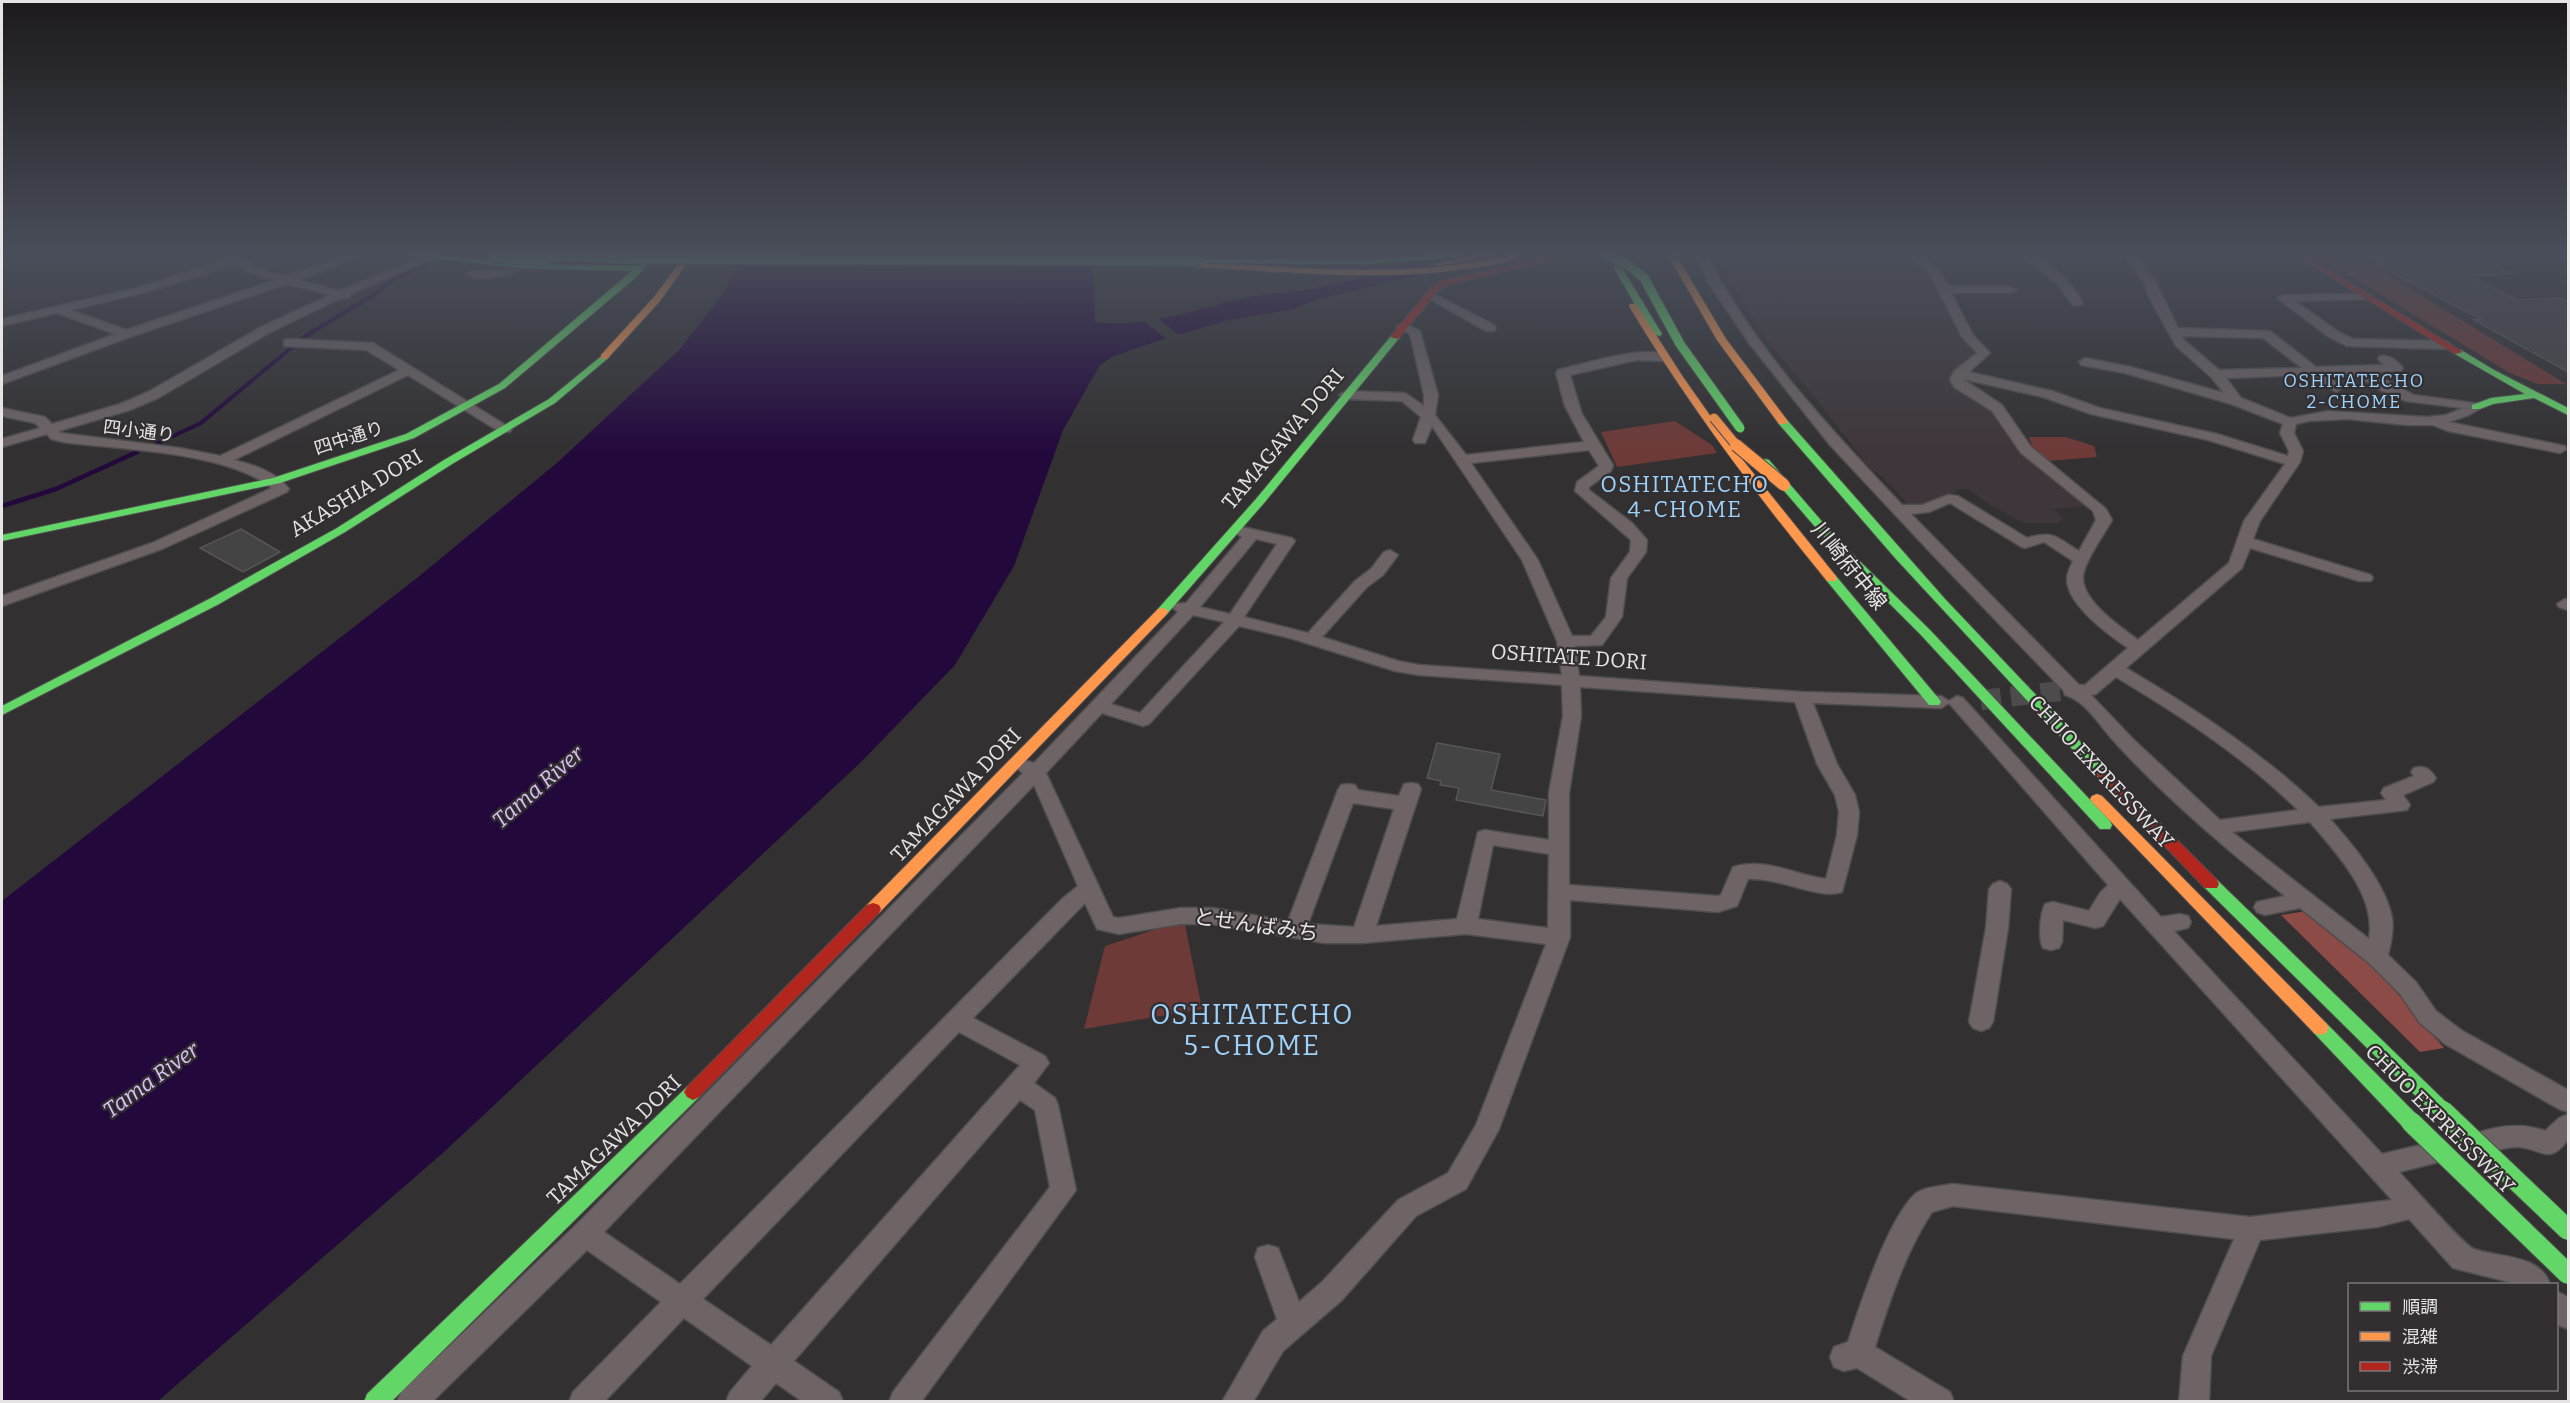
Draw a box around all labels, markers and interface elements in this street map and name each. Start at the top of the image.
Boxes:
street label: TAMAGAWA DORI [1216,363,1350,515]
district label: OSHITATECHO 2-CHOME [2283,370,2425,413]
street label: 四小通り [102,416,176,446]
street label: 四中通り [311,416,387,460]
street label: AKASHIA DORI [285,443,427,543]
district label: OSHITATECHO 4-CHOME [1601,471,1769,523]
street label: 川崎府中線 [1806,517,1892,615]
street label: OSHITATE DORI [1490,639,1648,675]
street label: CHUO EXPRESSWAY [2023,690,2179,855]
street label: TAMAGAWA DORI [885,723,1027,867]
water label: Tama River [487,739,590,834]
street label: とせんばみち [1192,903,1320,947]
district label: OSHITATECHO 5-CHOME [1150,999,1354,1062]
water label: Tama River [98,1036,205,1124]
street label: CHUO EXPRESSWAY [2360,1039,2521,1200]
street label: TAMAGAWA DORI [542,1069,686,1211]
legend [2348,1283,2558,1391]
text: 順調 [2402,1296,2438,1318]
text: 混雑 [2402,1326,2438,1348]
text: 渋滞 [2402,1356,2438,1378]

